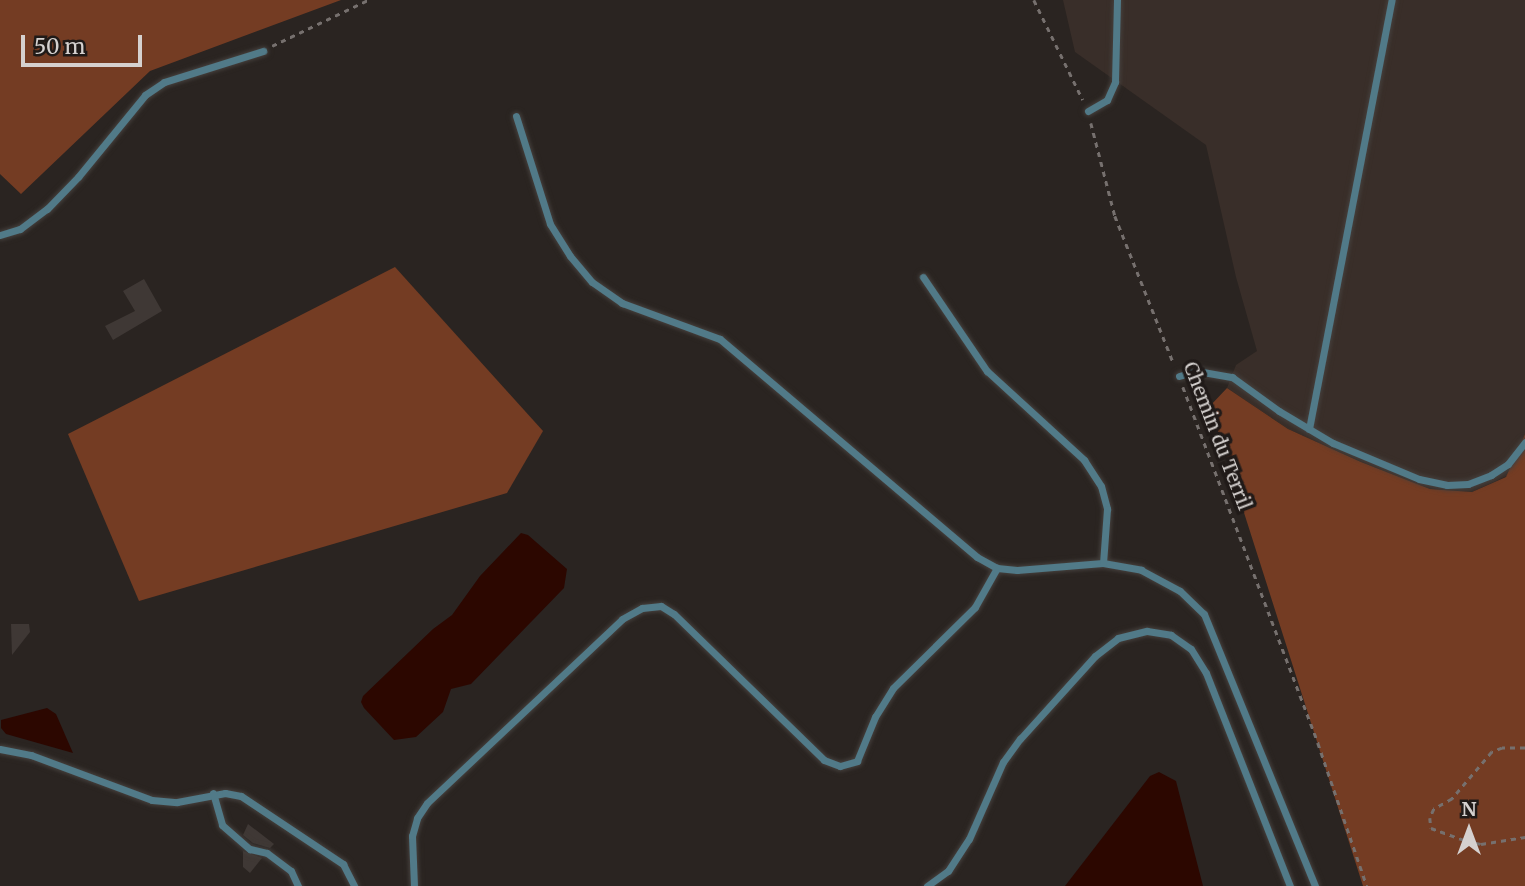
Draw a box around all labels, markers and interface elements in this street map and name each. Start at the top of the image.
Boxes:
scale bar [24,21,145,65]
text: 50 m [34,33,85,60]
street label: Chemin du Terril [1178,359,1256,513]
north arrow [1434,795,1504,865]
text: N [1461,797,1477,821]

